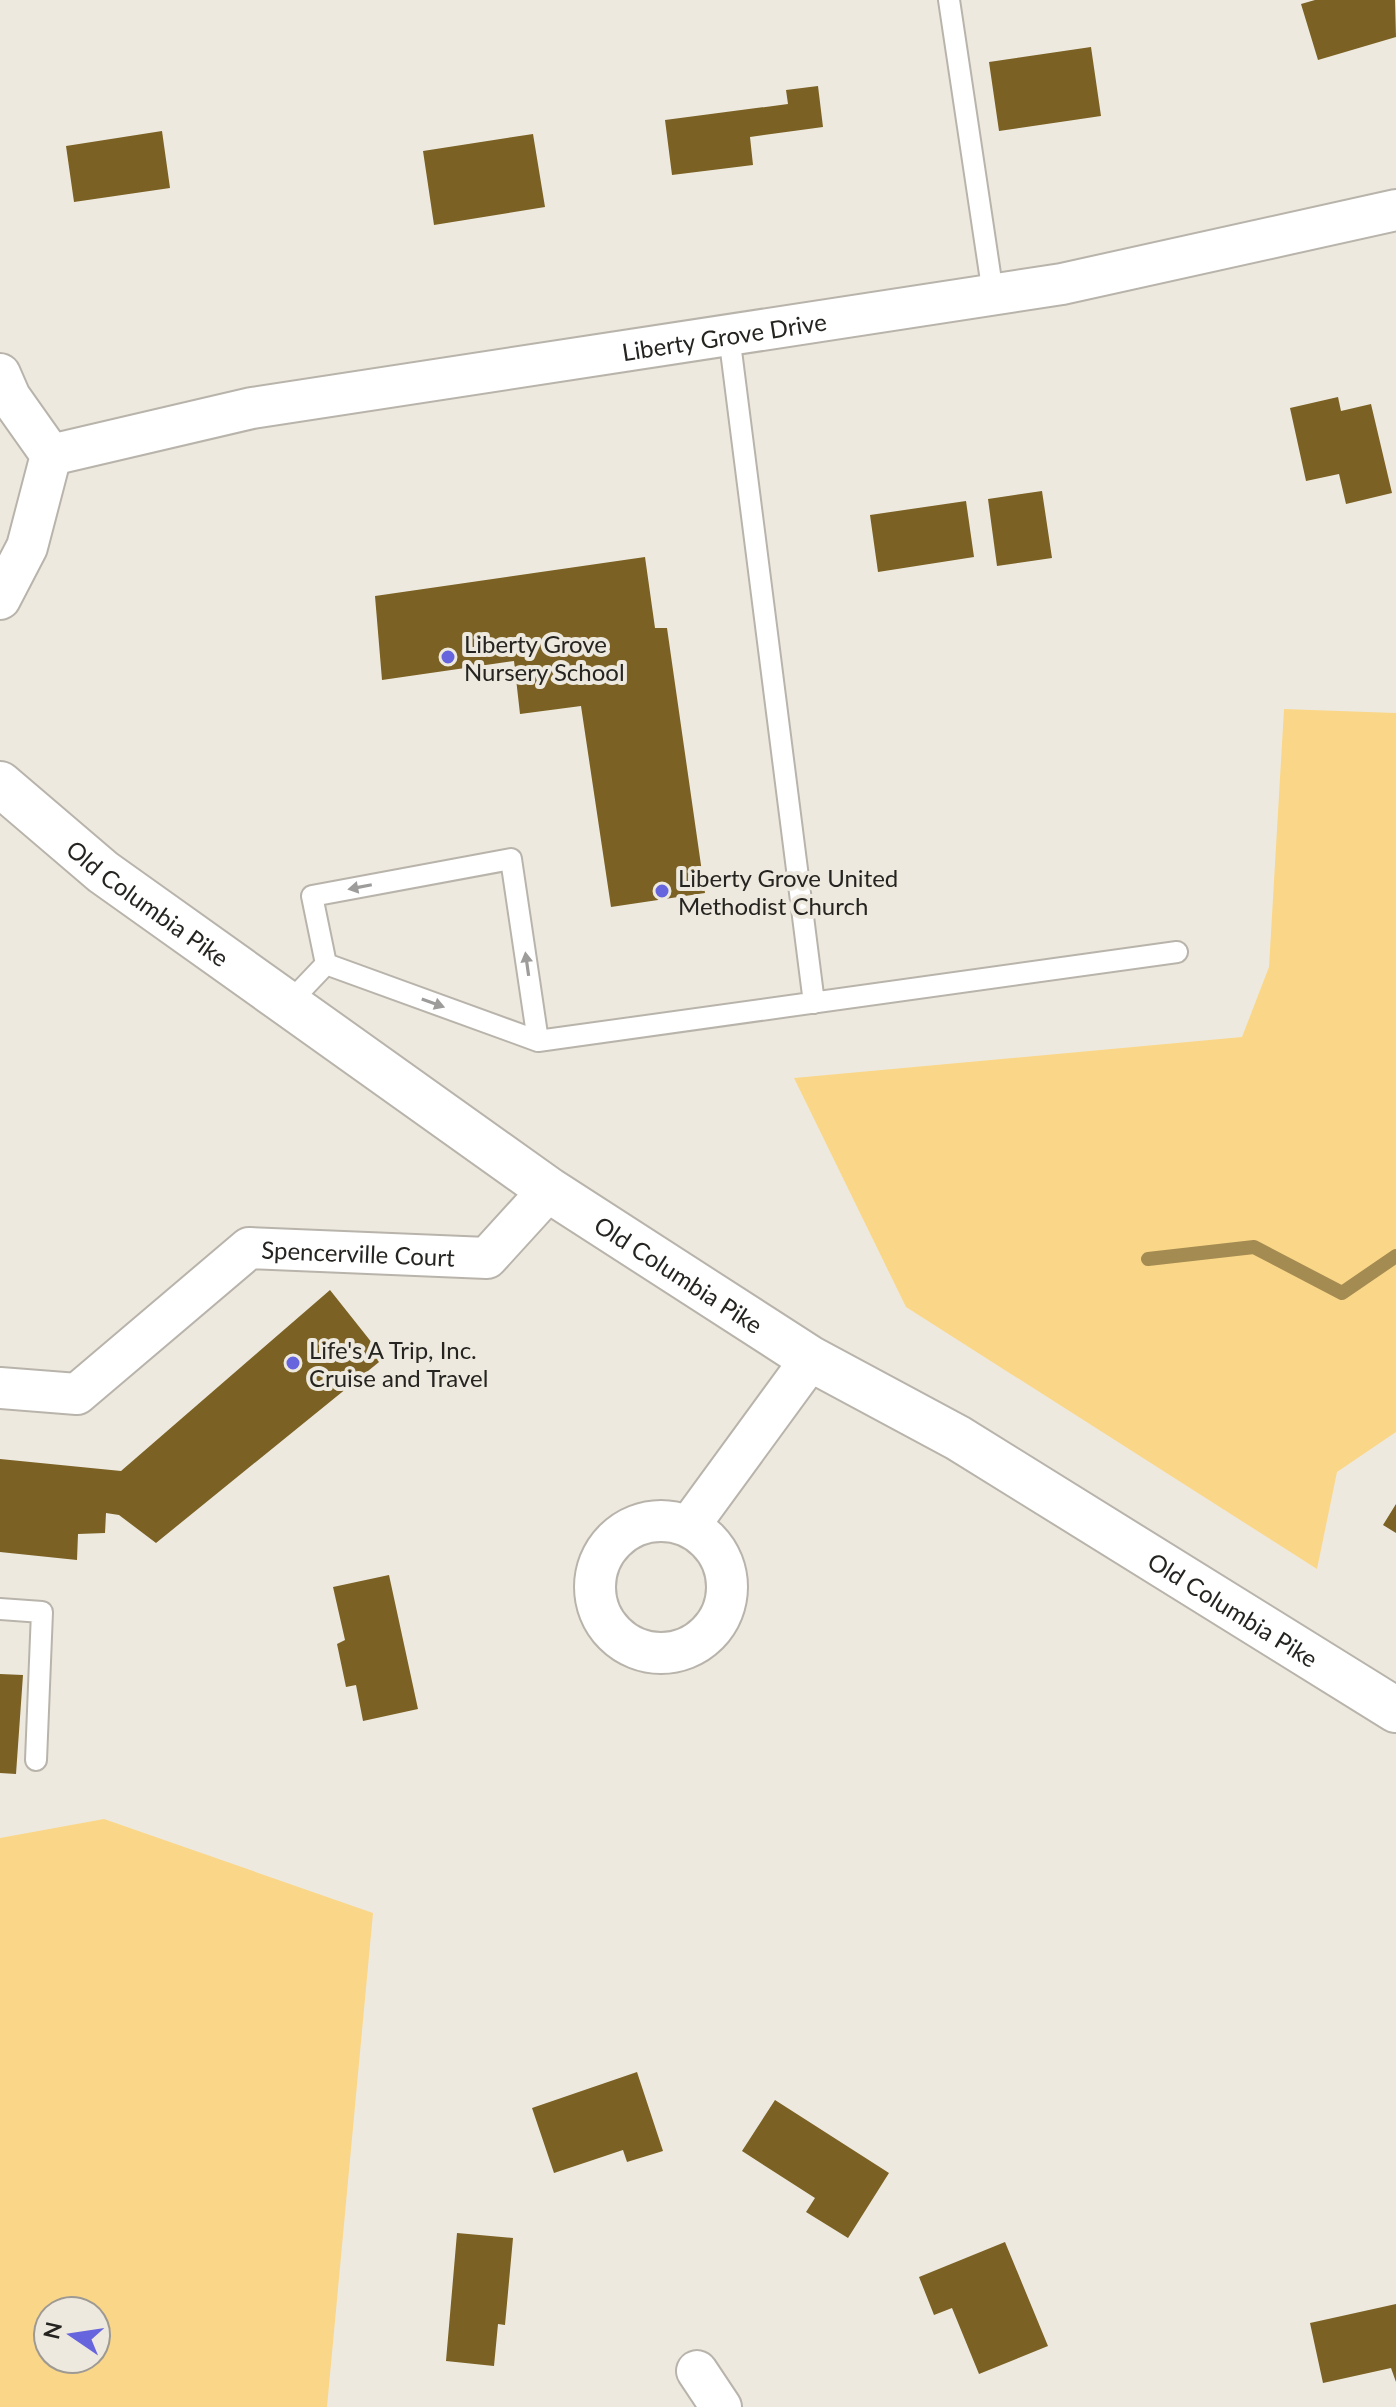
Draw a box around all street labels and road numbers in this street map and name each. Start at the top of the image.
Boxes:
street label: Liberty Grove Drive [620,306,828,366]
street label: Old Columbia Pike [61,833,235,972]
street label: Old Columbia Pike [590,1209,768,1339]
street label: Spencerville Court [261,1234,456,1271]
street label: Old Columbia Pike [1143,1545,1323,1673]

